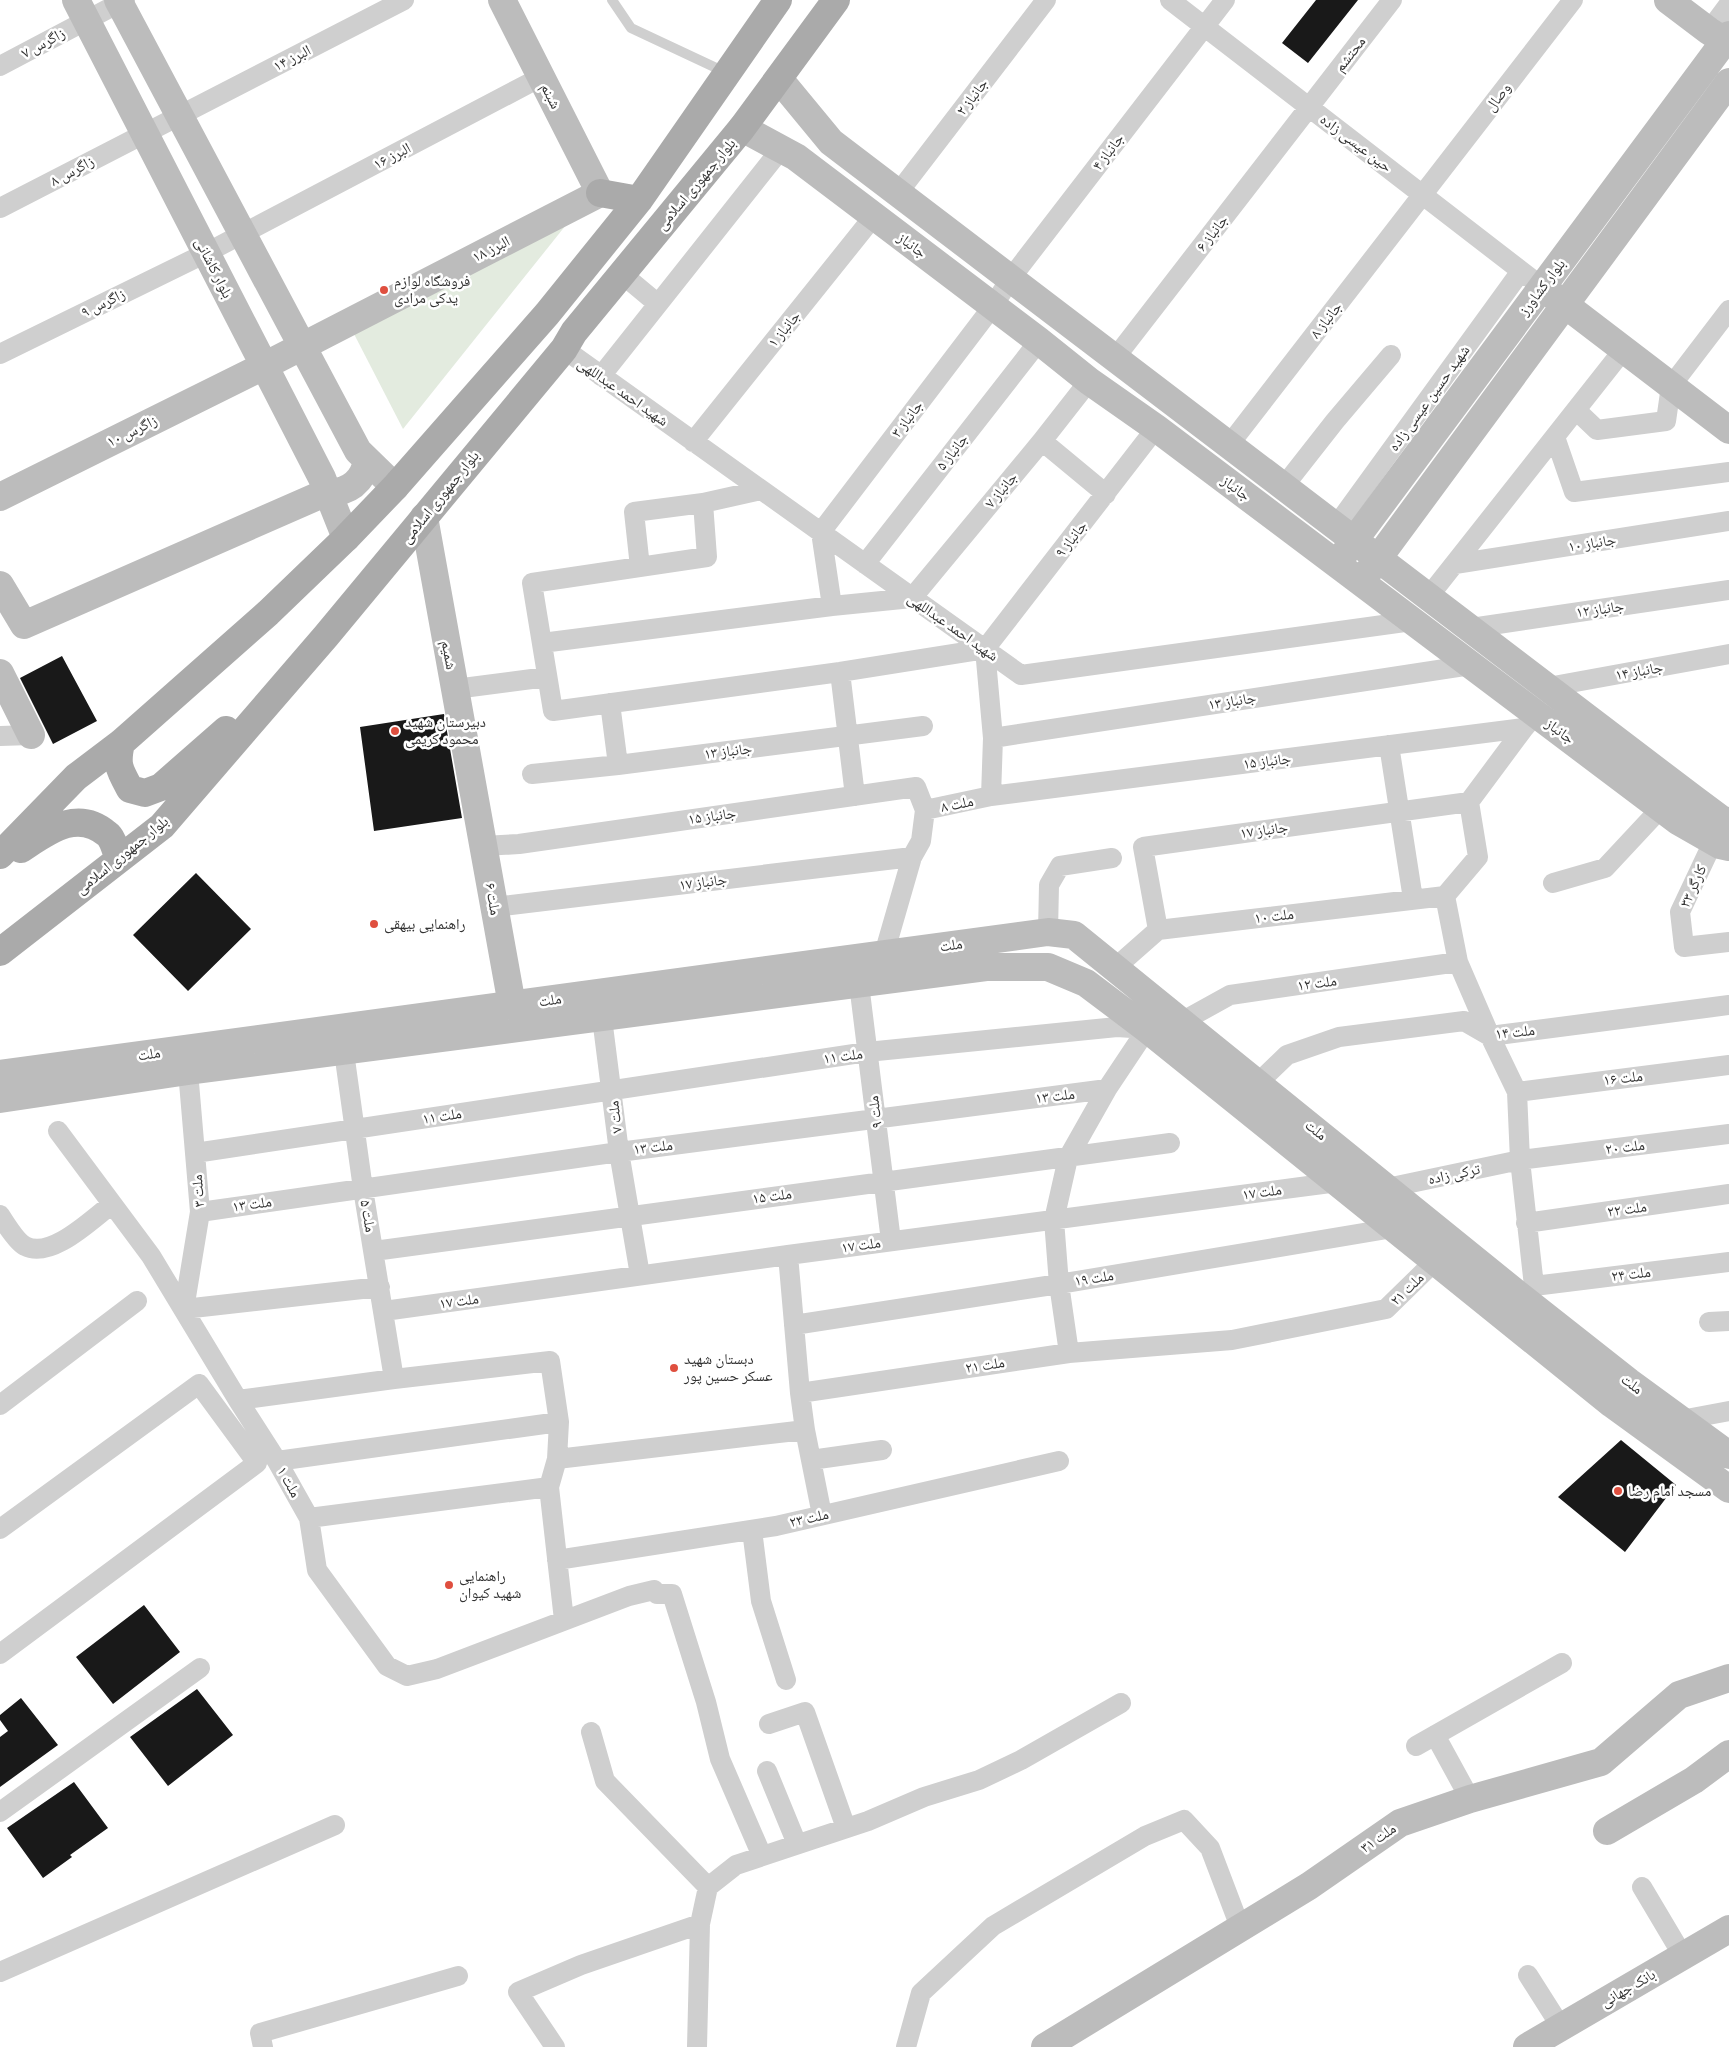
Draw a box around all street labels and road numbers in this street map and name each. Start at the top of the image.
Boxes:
street label: زاگرس ۷ [17,21,69,64]
street label: محتشم [1328,31,1371,77]
street label: البرز ۱۴ [269,38,315,77]
street label: جانباز ۲ [950,73,994,120]
street label: وصال [1479,77,1516,116]
street label: شبنم [535,79,568,113]
street label: حین عیسی زاده [1315,108,1398,178]
street label: جانباز ۴ [1086,128,1130,175]
street label: بلوار جمهوری اسلامی [650,133,741,235]
street label: البرز ۱۶ [369,136,415,175]
street label: زاگرس ۸ [46,149,98,192]
street label: جانباز ۶ [1190,209,1234,256]
street label: جانباز [892,225,932,264]
street label: البرز ۱۸ [468,229,514,268]
street label: بلوار کاشانی [189,233,240,302]
street label: بلوار کشاورز [1512,253,1571,321]
street label: زاگرس ۹ [77,282,129,323]
street label: جانباز ۸ [1304,296,1348,343]
street label: جانباز ۱ [762,305,806,352]
street label: شهید حسین عیسی زاده [1382,340,1475,456]
street label: شهید احمد عبداللهی [573,352,674,432]
street label: جانباز ۳ [885,395,929,442]
street label: زاگرس ۱۰ [103,408,161,453]
street label: جانباز ۵ [930,428,974,475]
street label: بلوار جمهوری اسلامی [395,445,484,548]
street label: جانباز ۷ [978,466,1023,513]
street label: جانباز [1216,468,1256,507]
street label: جانباز ۹ [1049,515,1093,562]
street label: جانباز ۱۰ [1566,527,1618,558]
street label: شهید احمد عبداللهی [903,587,1004,667]
street label: جانباز ۱۲ [1574,594,1626,623]
street label: شمیم [436,638,463,672]
street label: جانباز ۱۴ [1613,655,1665,686]
street label: جانباز ۱۳ [1206,685,1258,716]
street label: جانباز [1540,711,1580,750]
street label: جانباز ۱۳ [703,736,754,765]
street label: جانباز ۱۵ [1242,746,1293,775]
street label: ملت ۸ [938,789,975,818]
street label: جانباز ۱۵ [686,801,738,830]
street label: بلوار جمهوری اسلامی [70,810,173,899]
street label: جانباز ۱۷ [1238,815,1290,844]
street label: کارگر ۳۳ [1673,861,1712,911]
street label: جانباز ۱۷ [678,867,729,896]
street label: ملت ۶ [479,881,508,917]
street label: ملت ۱۰ [1253,902,1295,929]
street label: ملت [938,932,964,957]
street label: ملت ۱۲ [1296,968,1338,997]
street label: ملت [537,987,563,1012]
street label: ملت ۱۴ [1494,1018,1536,1045]
street label: ملت [136,1041,162,1066]
street label: ملت ۱۱ [822,1041,864,1070]
street label: ملت ۱۶ [1602,1064,1644,1091]
street label: ملت ۱۳ [1034,1082,1076,1109]
street label: ملت ۹ [861,1094,888,1130]
street label: ملت ۷ [601,1099,628,1135]
street label: ملت ۱۱ [421,1101,463,1130]
street label: ملت [1300,1114,1333,1146]
street label: ملت ۱۳ [632,1133,674,1160]
street label: ملت ۲۰ [1604,1133,1646,1160]
street label: ترکی زاده [1426,1157,1483,1190]
street label: ملت ۳ [185,1174,210,1208]
street label: ملت ۱۷ [1241,1177,1283,1206]
street label: ملت ۱۵ [751,1181,793,1210]
street label: ملت ۱۳ [231,1189,273,1218]
street label: ملت ۲۲ [1606,1194,1648,1223]
street label: ملت ۵ [354,1198,383,1234]
street label: ملت ۱۷ [840,1230,882,1259]
street label: ملت ۲۴ [1610,1260,1652,1287]
street label: ملت ۱۹ [1073,1263,1115,1292]
street label: ملت ۲۱ [1384,1267,1429,1311]
street label: ملت ۱۷ [438,1286,480,1315]
street label: ملت ۲۱ [964,1350,1006,1379]
street label: ملت [1616,1368,1648,1400]
street label: ملت ۱ [271,1462,308,1502]
street label: ملت ۲۳ [787,1502,831,1533]
street label: ملت ۳۱ [1355,1817,1401,1858]
street label: بانک جهانی [1596,1962,1660,2013]

